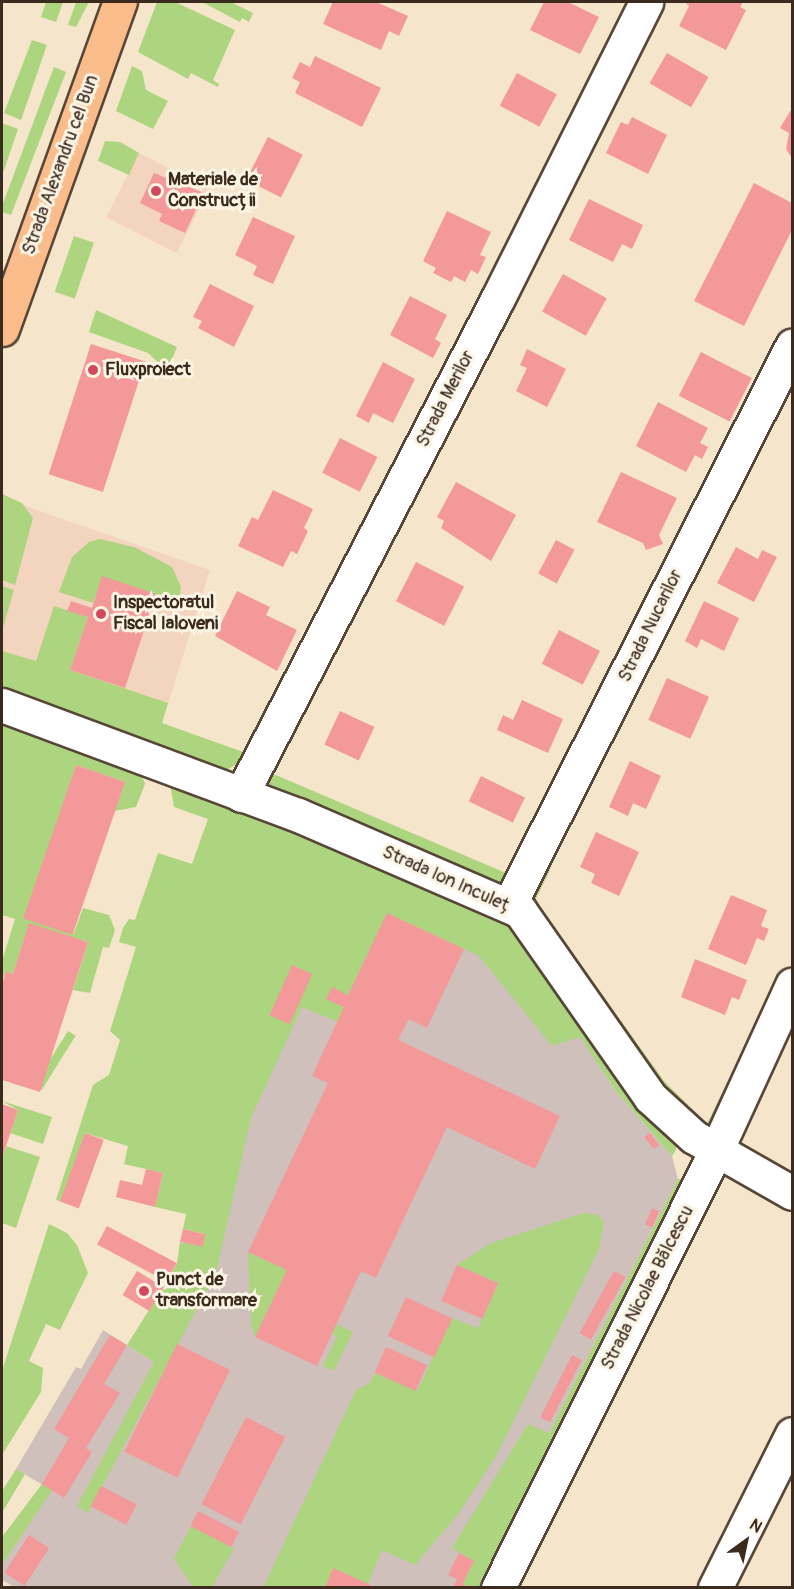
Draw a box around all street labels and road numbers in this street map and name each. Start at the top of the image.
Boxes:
street label: Strada Alexandru cel Bun [18,72,104,258]
street label: Strada Merilor [412,347,480,451]
street label: Strada Nucarilor [614,566,688,686]
street label: Strada Ion Inculeț [379,842,515,918]
street label: Strada Nicolae Bălcescu [597,1202,699,1374]

